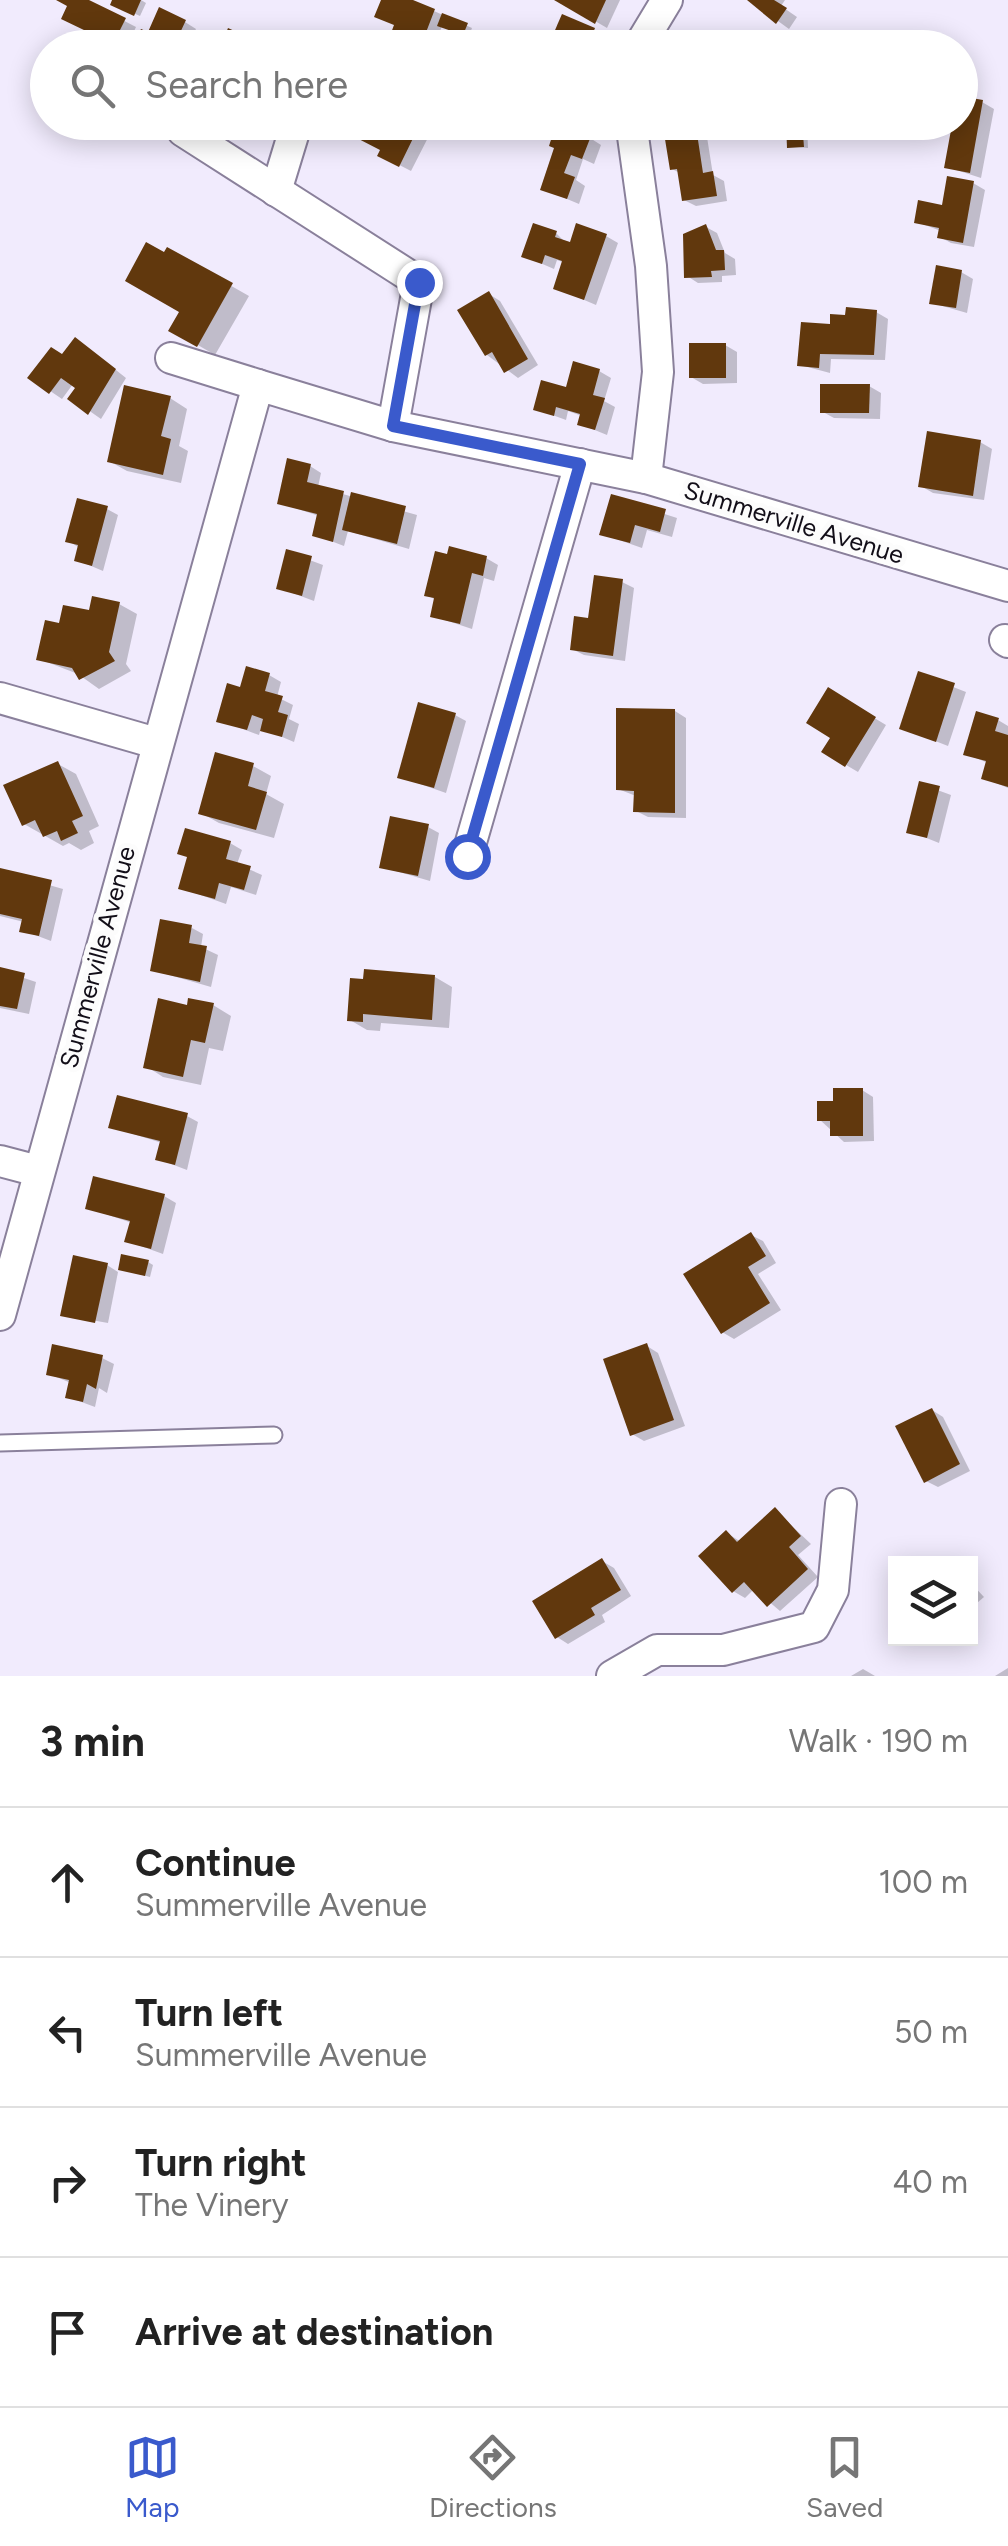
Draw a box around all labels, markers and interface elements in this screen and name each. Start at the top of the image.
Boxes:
search box [30,30,978,140]
icon: search [65,58,120,113]
text: Search here [145,62,348,108]
route end [397,260,443,306]
street label: Summerville Avenue [681,474,907,570]
route start [445,834,491,880]
street label: Summerville Avenue [53,843,141,1071]
map controls [888,1556,978,1646]
button: layers [888,1556,978,1646]
text: 3 min [40,1716,145,1767]
text: Walk · 190 m [789,1722,968,1760]
text: Continue [135,1840,296,1886]
icon: ahead [40,1855,95,1910]
text: 100 m [879,1863,968,1901]
text: Summerville Avenue [135,1886,427,1924]
text: Turn left [135,1990,283,2036]
icon: left [40,2005,95,2060]
text: 50 m [894,2013,968,2051]
text: Summerville Avenue [135,2036,427,2074]
text: Turn right [135,2140,307,2186]
icon: right [40,2155,95,2210]
text: 40 m [892,2163,968,2201]
text: The Vinery [135,2186,288,2224]
icon: arrive [40,2305,95,2360]
text: Arrive at destination [135,2309,493,2355]
tab: Map [125,2430,180,2524]
tab: Directions [429,2430,557,2524]
tab: Saved [806,2430,883,2524]

